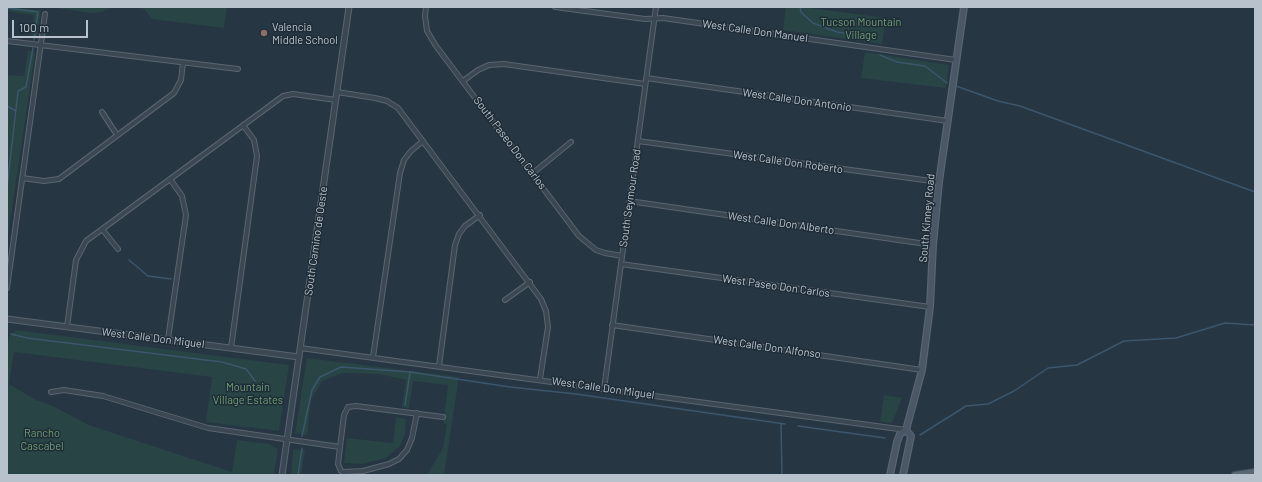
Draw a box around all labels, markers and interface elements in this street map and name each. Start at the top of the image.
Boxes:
scale bar [14,12,90,38]
park label: Tucson Mountain Village [821,15,901,41]
street label: West Calle Don Manuel [701,17,809,45]
text: 100 m [19,20,49,34]
place label: Valencia Middle School [272,20,338,46]
marker: Valencia Middle School [259,28,269,38]
street label: West Calle Don Antonio [742,86,852,114]
street label: South Paseo Don Carlos [471,94,549,192]
street label: South Seymour Road [617,148,643,248]
street label: West Calle Don Roberto [732,148,844,176]
street label: South Kinney Road [917,173,937,263]
street label: South Camino de Oeste [302,185,330,297]
street label: West Calle Don Alberto [727,209,835,237]
street label: West Paseo Don Carlos [721,272,831,300]
street label: West Calle Don Miguel [101,325,205,351]
street label: West Calle Don Alfonso [712,333,822,361]
street label: West Calle Don Miguel [551,374,655,402]
park label: Mountain Village Estates [213,380,283,406]
park label: Rancho Cascabel [20,426,64,452]

